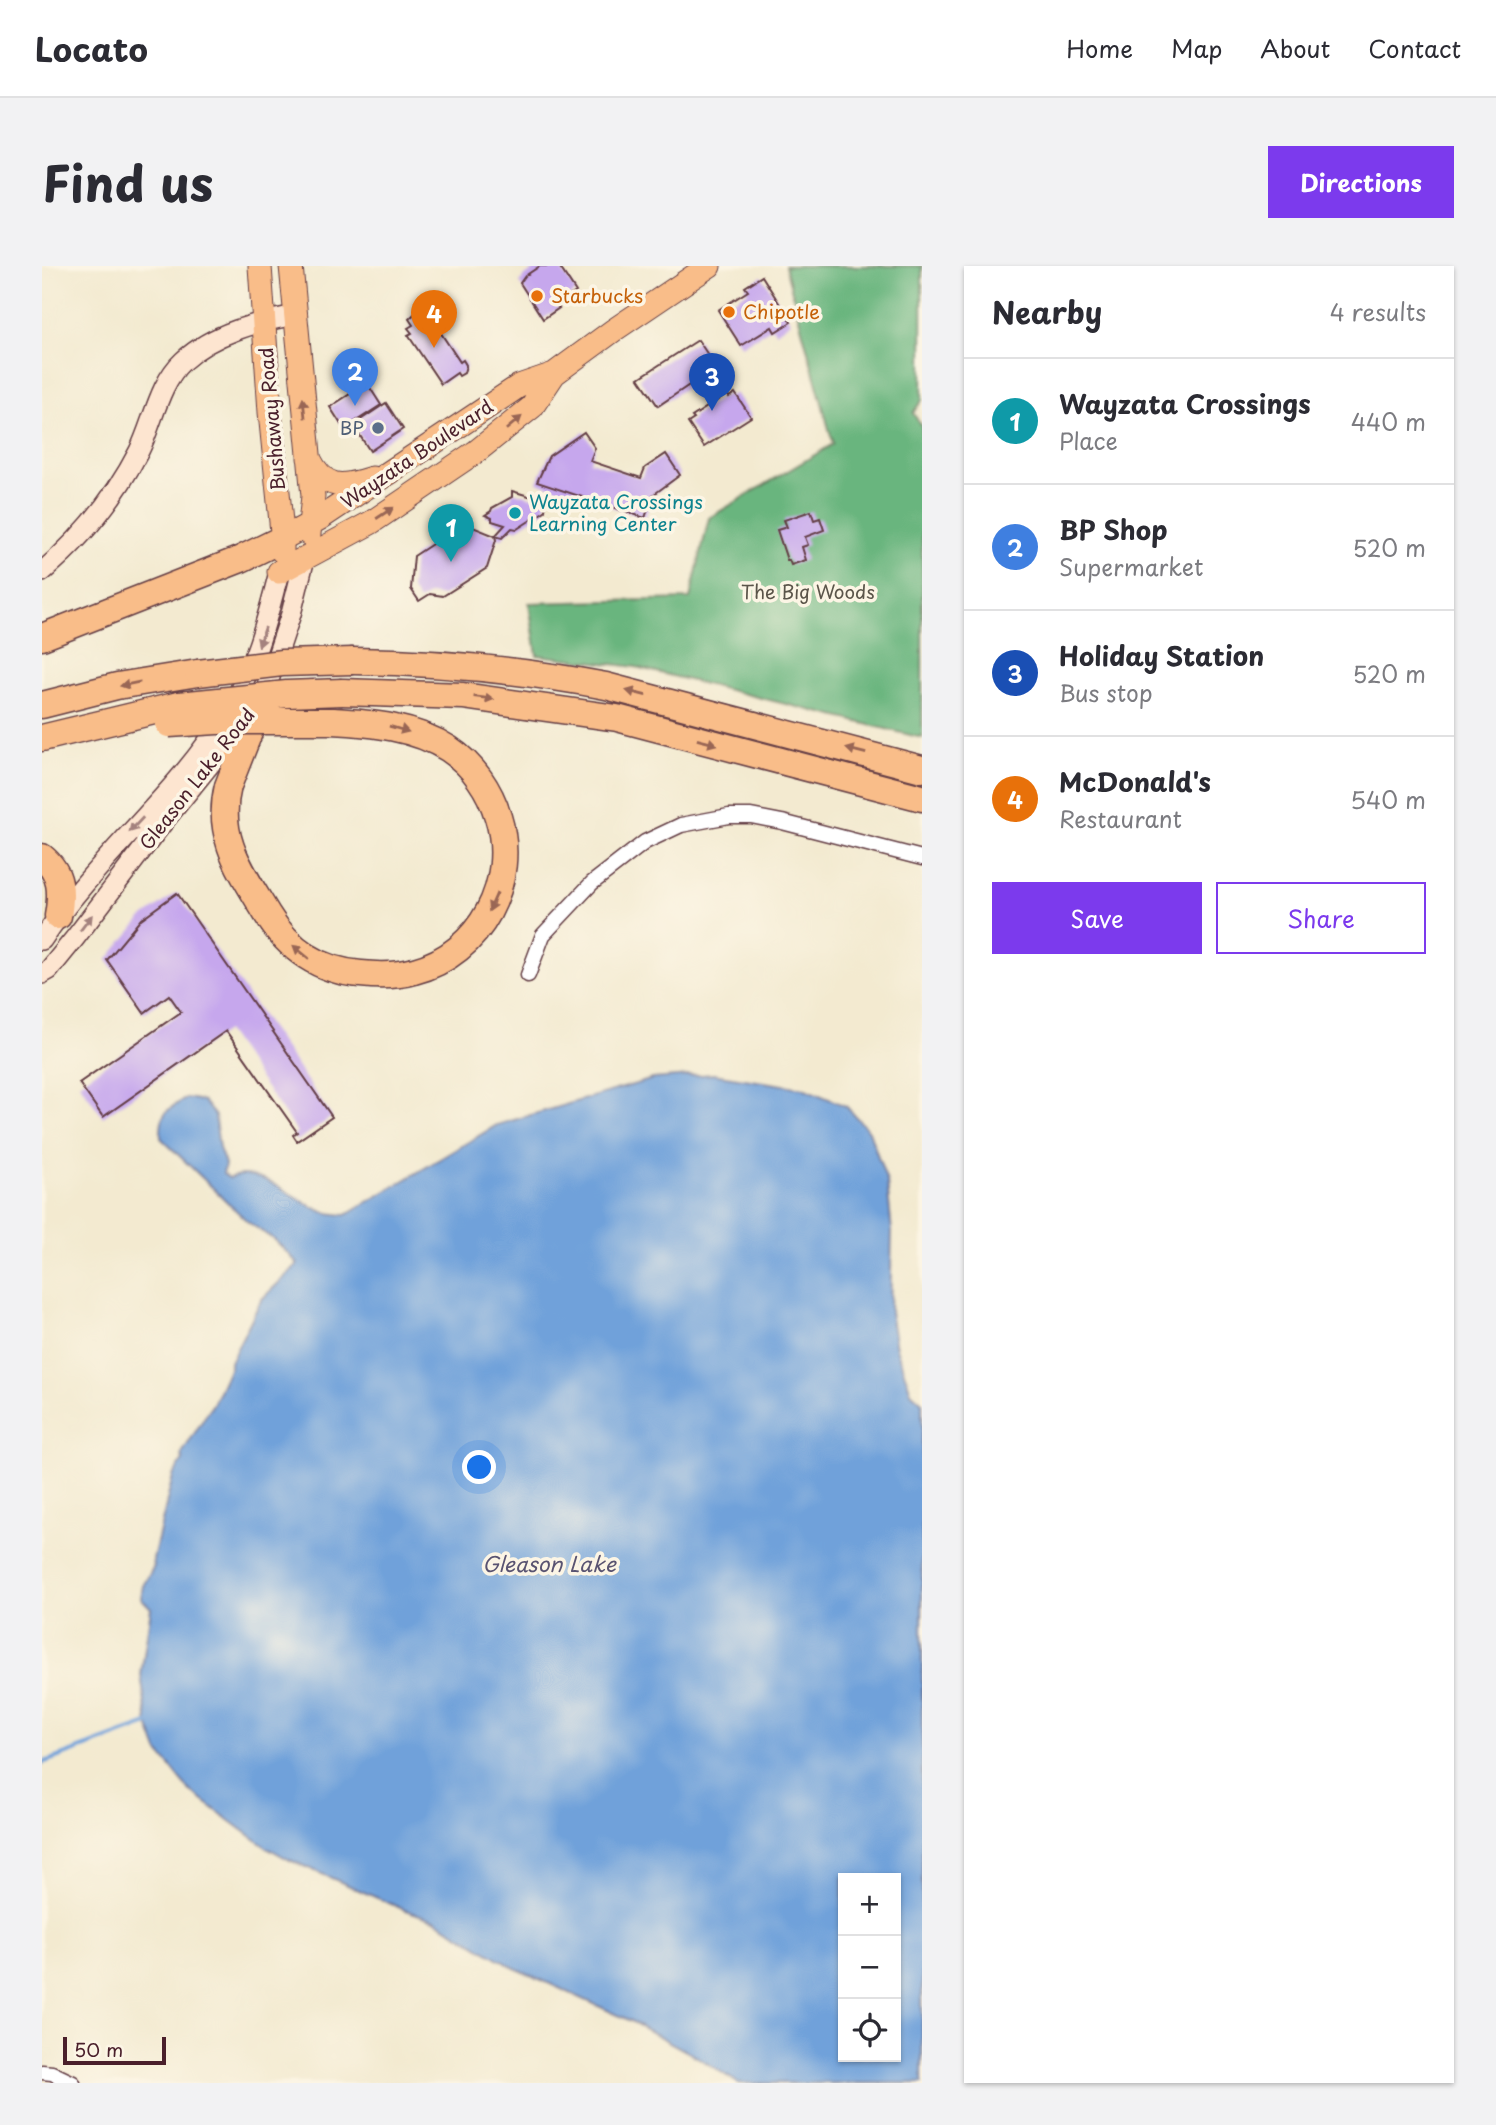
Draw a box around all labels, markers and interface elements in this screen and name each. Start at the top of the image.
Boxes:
text: Locato [35,23,148,73]
text: Home [1066,30,1133,66]
text: Map [1171,30,1222,66]
text: About [1260,30,1330,66]
text: Contact [1368,30,1461,66]
text: Find us [42,145,213,219]
button: Directions [1268,146,1454,218]
place label: Starbucks [551,281,643,309]
marker: Starbucks [529,288,545,304]
text: Nearby [992,289,1102,334]
pin: 4 [411,290,457,348]
text: 4 results [1330,294,1426,329]
place label: Chipotle [743,297,820,325]
marker: Chipotle [721,304,737,320]
street label: Bushaway Road [251,346,291,492]
pin: 2 [332,348,378,406]
pin: 3 [689,353,735,411]
text: Wayzata Crossings [1059,384,1311,423]
street label: Wayzata Boulevard [335,392,498,515]
one-way arrow [298,396,309,418]
text: 1 [1010,404,1021,439]
text: 440 m [1351,404,1426,439]
place label: BP [340,413,364,441]
one-way arrow [505,416,522,431]
marker: BP [370,420,386,436]
text: Place [1059,423,1118,458]
place label: Wayzata Crossings Learning Center [529,487,703,537]
pin: 1 [428,504,474,562]
marker: Wayzata Crossings Learning Center [507,505,523,521]
one-way arrow [375,507,395,520]
text: BP Shop [1059,510,1168,549]
text: 2 [1007,530,1023,565]
text: 520 m [1353,530,1426,565]
text: Supermarket [1059,549,1203,584]
park label: The Big Woods [741,577,875,605]
one-way arrow [256,627,266,648]
text: Holiday Station [1059,636,1264,675]
text: 3 [1007,656,1023,691]
text: 520 m [1353,656,1426,691]
text: Bus stop [1059,675,1153,710]
one-way arrow [119,679,141,690]
one-way arrow [625,687,647,698]
one-way arrow [473,693,495,704]
street label: Gleason Lake Road [132,701,261,855]
one-way arrow [389,725,410,735]
one-way arrow [696,737,718,748]
one-way arrow [845,745,867,756]
text: McDonald's [1059,762,1211,801]
text: 4 [1007,782,1023,817]
text: 540 m [1350,782,1426,817]
text: Restaurant [1059,801,1182,836]
one-way arrow [128,816,144,834]
button: Save [992,882,1202,954]
button: Share [1216,882,1426,954]
one-way arrow [487,892,498,913]
one-way arrow [79,914,93,932]
one-way arrow [292,944,310,959]
your location [462,1450,496,1484]
water label: Gleason Lake [482,1547,618,1579]
map controls [838,1873,901,2062]
button: + [838,1873,901,1936]
button: − [838,1936,901,1999]
button: locate [838,1999,901,2062]
scale bar [63,2034,166,2066]
text: 50 m [74,2035,123,2063]

